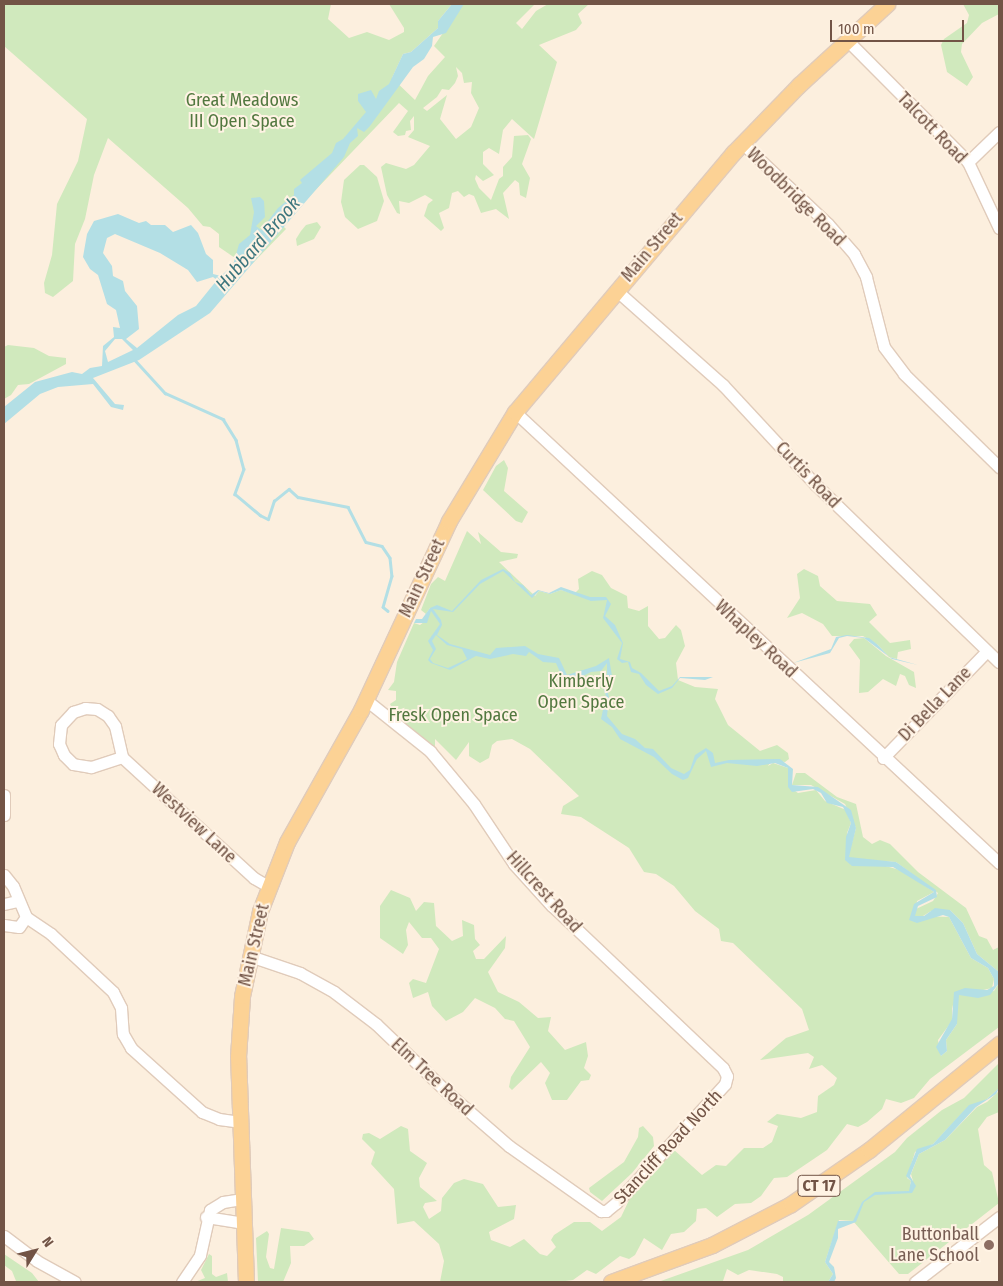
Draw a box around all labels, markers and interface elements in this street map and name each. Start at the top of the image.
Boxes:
scale bar [833,10,967,42]
text: 100 m [838,20,875,38]
street label: Talcott Road [893,88,971,168]
park label: Great Meadows III Open Space [186,90,298,132]
street label: Woodbridge Road [742,143,850,251]
water label: Hubbard Brook [211,192,305,296]
street label: Main Street [617,208,687,286]
street label: Curtis Road [771,437,845,513]
street label: Main Street [394,535,450,621]
street label: Whapley Road [710,595,802,683]
street label: Di Bella Lane [894,662,976,746]
park label: Kimberly Open Space [538,671,624,714]
park label: Fresk Open Space [388,704,518,726]
street label: Westview Lane [147,778,241,868]
street label: Hillcrest Road [502,847,586,937]
street label: Main Street [234,902,274,988]
street label: Elm Tree Road [387,1034,477,1120]
street label: Stancliff Road North [609,1085,727,1209]
road number: CT 17 [796,1172,842,1200]
place label: Buttonball Lane School [890,1224,979,1266]
north arrow [10,1226,60,1276]
text: N [38,1233,57,1250]
marker: Buttonball Lane School [983,1239,995,1251]

